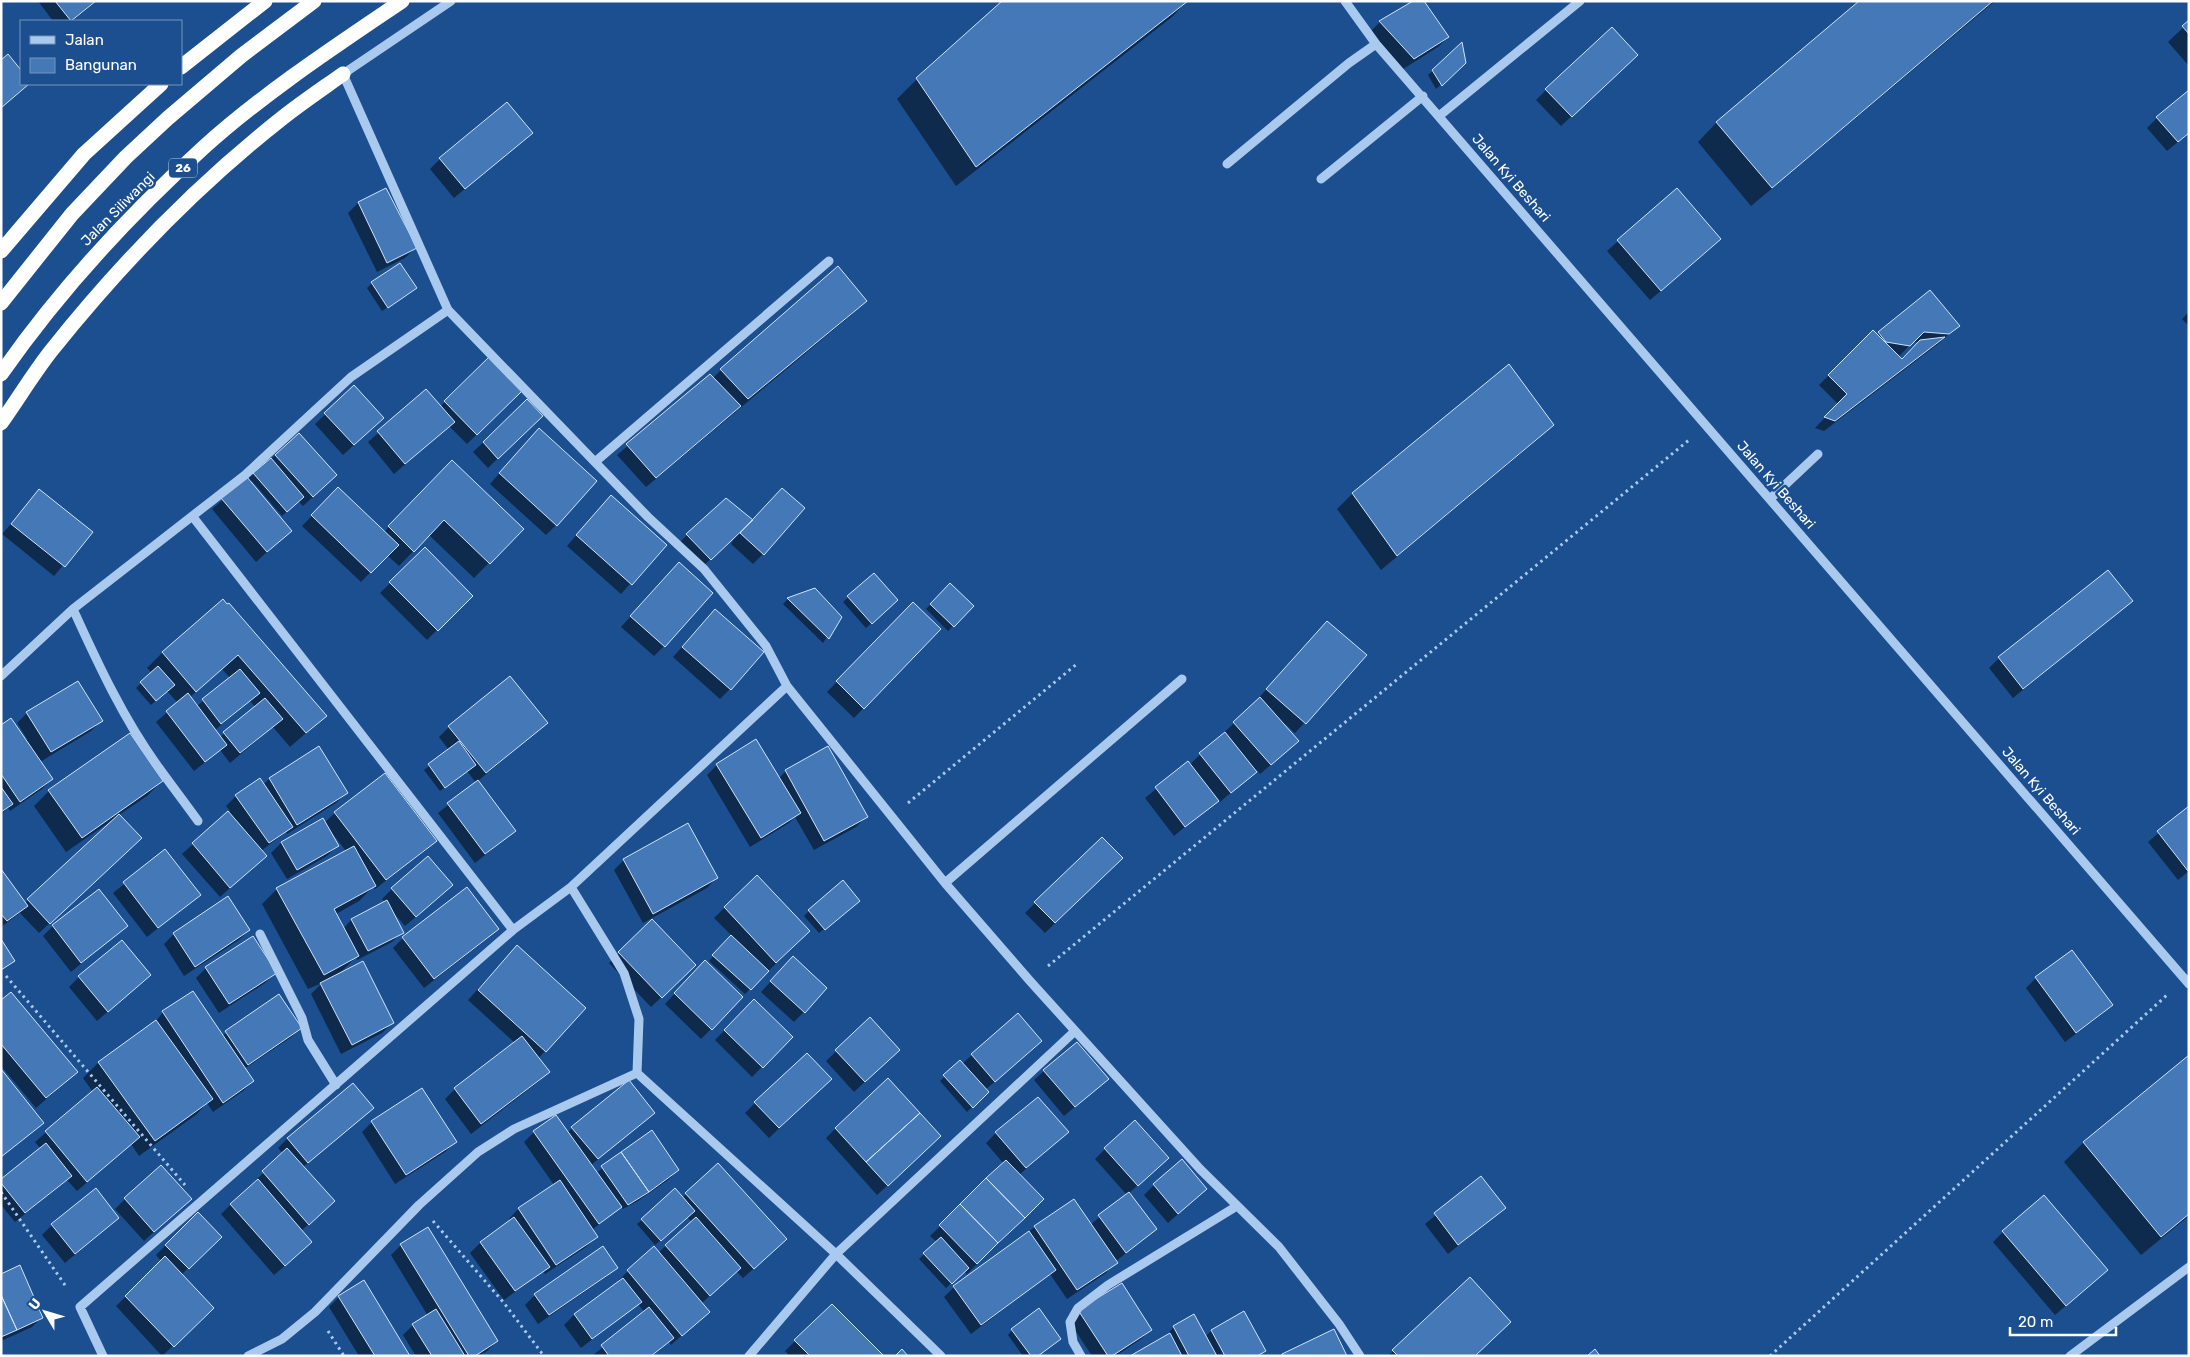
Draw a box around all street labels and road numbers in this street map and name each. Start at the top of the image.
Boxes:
street label: Jalan Kyi Beshari [1468,130,1554,226]
road number: 26 [169,158,197,178]
street label: Jalan Siliwangi [78,169,158,249]
street label: Jalan Kyi Beshari [1733,437,1819,533]
street label: Jalan Kyi Beshari [1998,743,2084,839]

